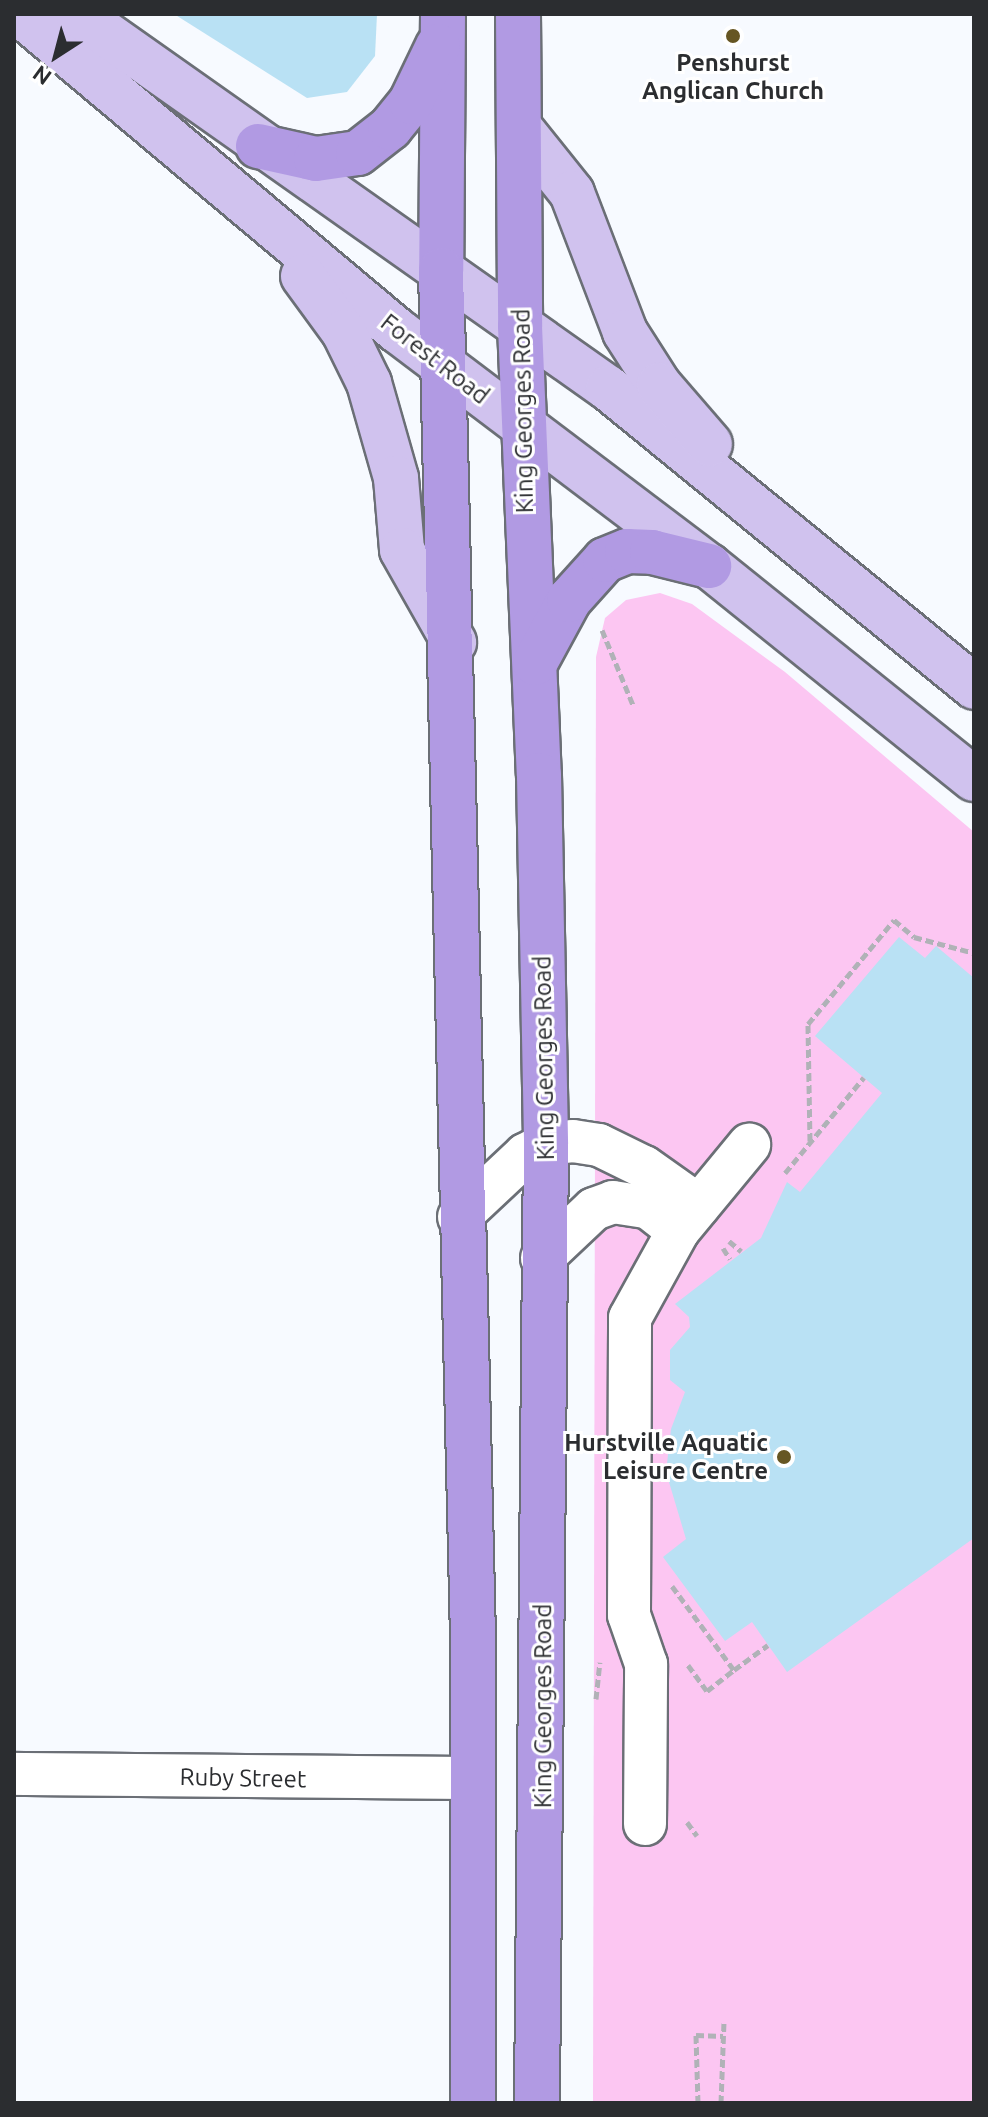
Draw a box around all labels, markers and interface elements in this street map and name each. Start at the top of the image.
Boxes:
north arrow [16,16,96,96]
marker: Penshurst Anglican Church [724,27,742,45]
place label: Penshurst Anglican Church [642,49,824,105]
text: N [28,61,56,91]
street label: Forest Road [375,308,495,410]
street label: King Georges Road [507,309,539,513]
street label: King Georges Road [528,956,560,1160]
place label: Hurstville Aquatic Leisure Centre [564,1429,768,1485]
marker: Hurstville Aquatic Leisure Centre [775,1448,793,1466]
street label: King Georges Road [529,1604,557,1808]
street label: Ruby Street [179,1762,307,1794]

